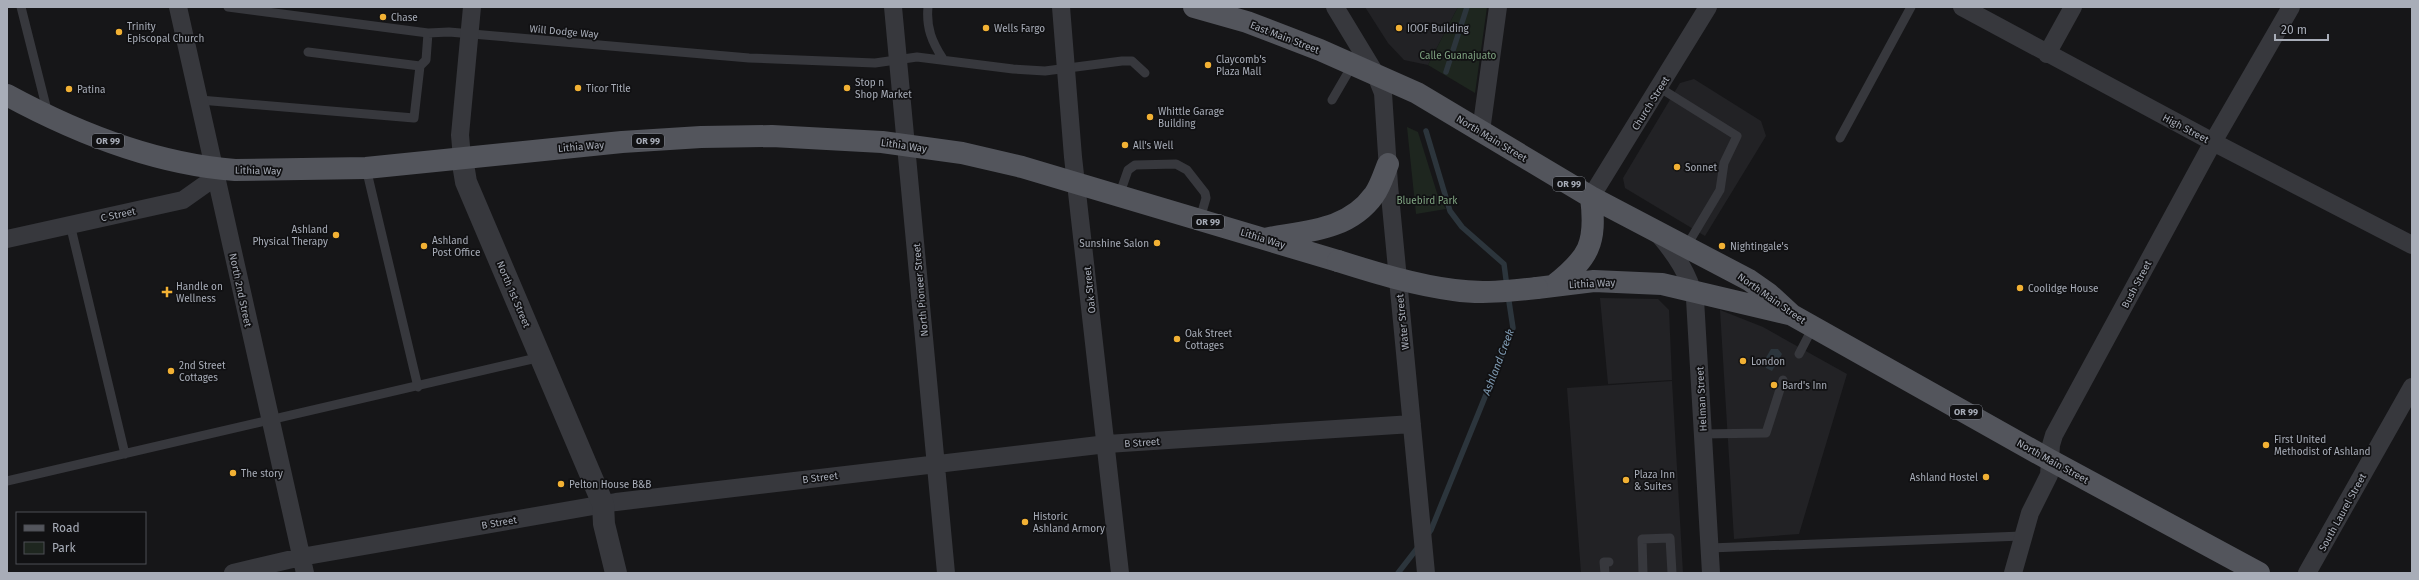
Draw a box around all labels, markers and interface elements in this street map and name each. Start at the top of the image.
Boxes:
marker: Chase [378,12,388,22]
place label: Chase [391,12,418,24]
scale bar [2275,16,2328,42]
street label: East Main Street [1248,19,1321,57]
place label: Trinity Episcopal Church [127,21,204,45]
street label: Will Dodge Way [529,23,599,41]
marker: Wells Fargo [981,23,991,33]
place label: Wells Fargo [994,23,1045,35]
marker: IOOF Building [1394,23,1404,33]
place label: IOOF Building [1407,23,1470,35]
text: 20 m [2281,23,2307,37]
marker: Trinity Episcopal Church [114,27,124,37]
park label: Calle Guanajuato [1420,50,1497,62]
place label: Claycomb's Plaza Mall [1216,54,1266,78]
marker: Claycomb's Plaza Mall [1203,60,1213,70]
street label: Church Street [1630,74,1672,133]
place label: Stop n Shop Market [855,77,912,101]
marker: Ticor Title [573,83,583,93]
place label: Ticor Title [586,83,631,95]
marker: Stop n Shop Market [842,83,852,93]
marker: Patina [64,84,74,94]
place label: Patina [77,84,105,96]
place label: Whittle Garage Building [1158,106,1224,130]
marker: Whittle Garage Building [1145,112,1155,122]
street label: High Street [2160,112,2211,146]
street label: North Main Street [1454,113,1529,165]
road number: OR 99 [92,134,124,148]
road number: OR 99 [632,134,664,148]
street label: Lithia Way [880,137,928,155]
street label: Lithia Way [557,139,605,155]
marker: All's Well [1120,140,1130,150]
place label: All's Well [1133,140,1173,152]
marker: Sonnet [1672,162,1682,172]
place label: Sonnet [1685,162,1717,174]
street label: Lithia Way [235,165,281,177]
road number: OR 99 [1553,177,1585,191]
park label: Bluebird Park [1397,195,1458,207]
street label: C Street [100,205,137,225]
road number: OR 99 [1192,215,1224,229]
place label: Ashland Physical Therapy [252,224,328,248]
street label: Lithia Way [1239,226,1287,251]
marker: Ashland Physical Therapy [331,230,341,240]
place label: Ashland Post Office [432,235,480,259]
place label: Sunshine Salon [1079,238,1149,250]
marker: Sunshine Salon [1152,238,1162,248]
marker: Ashland Post Office [419,241,429,251]
marker: Nightingale's [1717,241,1727,251]
place label: Nightingale's [1730,241,1789,253]
street label: North Pioneer Street [911,242,931,337]
street label: North 2nd Street [226,252,254,329]
street label: Bush Street [2119,258,2155,310]
street label: North 1st Street [494,259,533,330]
street label: Oak Street [1082,265,1098,314]
street label: North Main Street [1735,271,1808,327]
street label: Lithia Way [1569,277,1616,291]
place label: Handle on Wellness [176,281,223,305]
marker: Coolidge House [2015,283,2025,293]
place label: Coolidge House [2028,283,2099,295]
marker: Handle on Wellness [161,286,173,298]
street label: Water Street [1394,293,1412,350]
water label: Ashland Creek [1480,327,1517,398]
place label: Oak Street Cottages [1185,328,1233,352]
marker: Oak Street Cottages [1172,334,1182,344]
marker: London [1738,356,1748,366]
place label: London [1751,356,1785,368]
place label: 2nd Street Cottages [179,360,226,384]
marker: 2nd Street Cottages [166,366,176,376]
street label: Helman Street [1694,366,1710,432]
marker: Bard's Inn [1769,380,1779,390]
place label: Bard's Inn [1782,380,1827,392]
road number: OR 99 [1950,405,1982,419]
place label: First United Methodist of Ashland [2274,434,2371,458]
street label: B Street [1124,436,1161,450]
street label: North Main Street [2014,437,2091,487]
marker: First United Methodist of Ashland [2261,440,2271,450]
marker: The story [228,468,238,478]
place label: The story [241,468,283,480]
place label: Plaza Inn & Suites [1634,469,1675,493]
street label: B Street [802,470,839,486]
street label: South Laurel Street [2317,471,2369,553]
place label: Ashland Hostel [1910,472,1978,484]
marker: Ashland Hostel [1981,472,1991,482]
marker: Plaza Inn & Suites [1621,475,1631,485]
marker: Pelton House B&B [556,479,566,489]
place label: Pelton House B&B [569,479,651,491]
place label: Historic Ashland Armory [1033,511,1105,535]
legend [16,512,146,564]
street label: B Street [480,514,518,532]
marker: Historic Ashland Armory [1020,517,1030,527]
text: Road [52,521,80,535]
text: Park [52,541,76,555]

